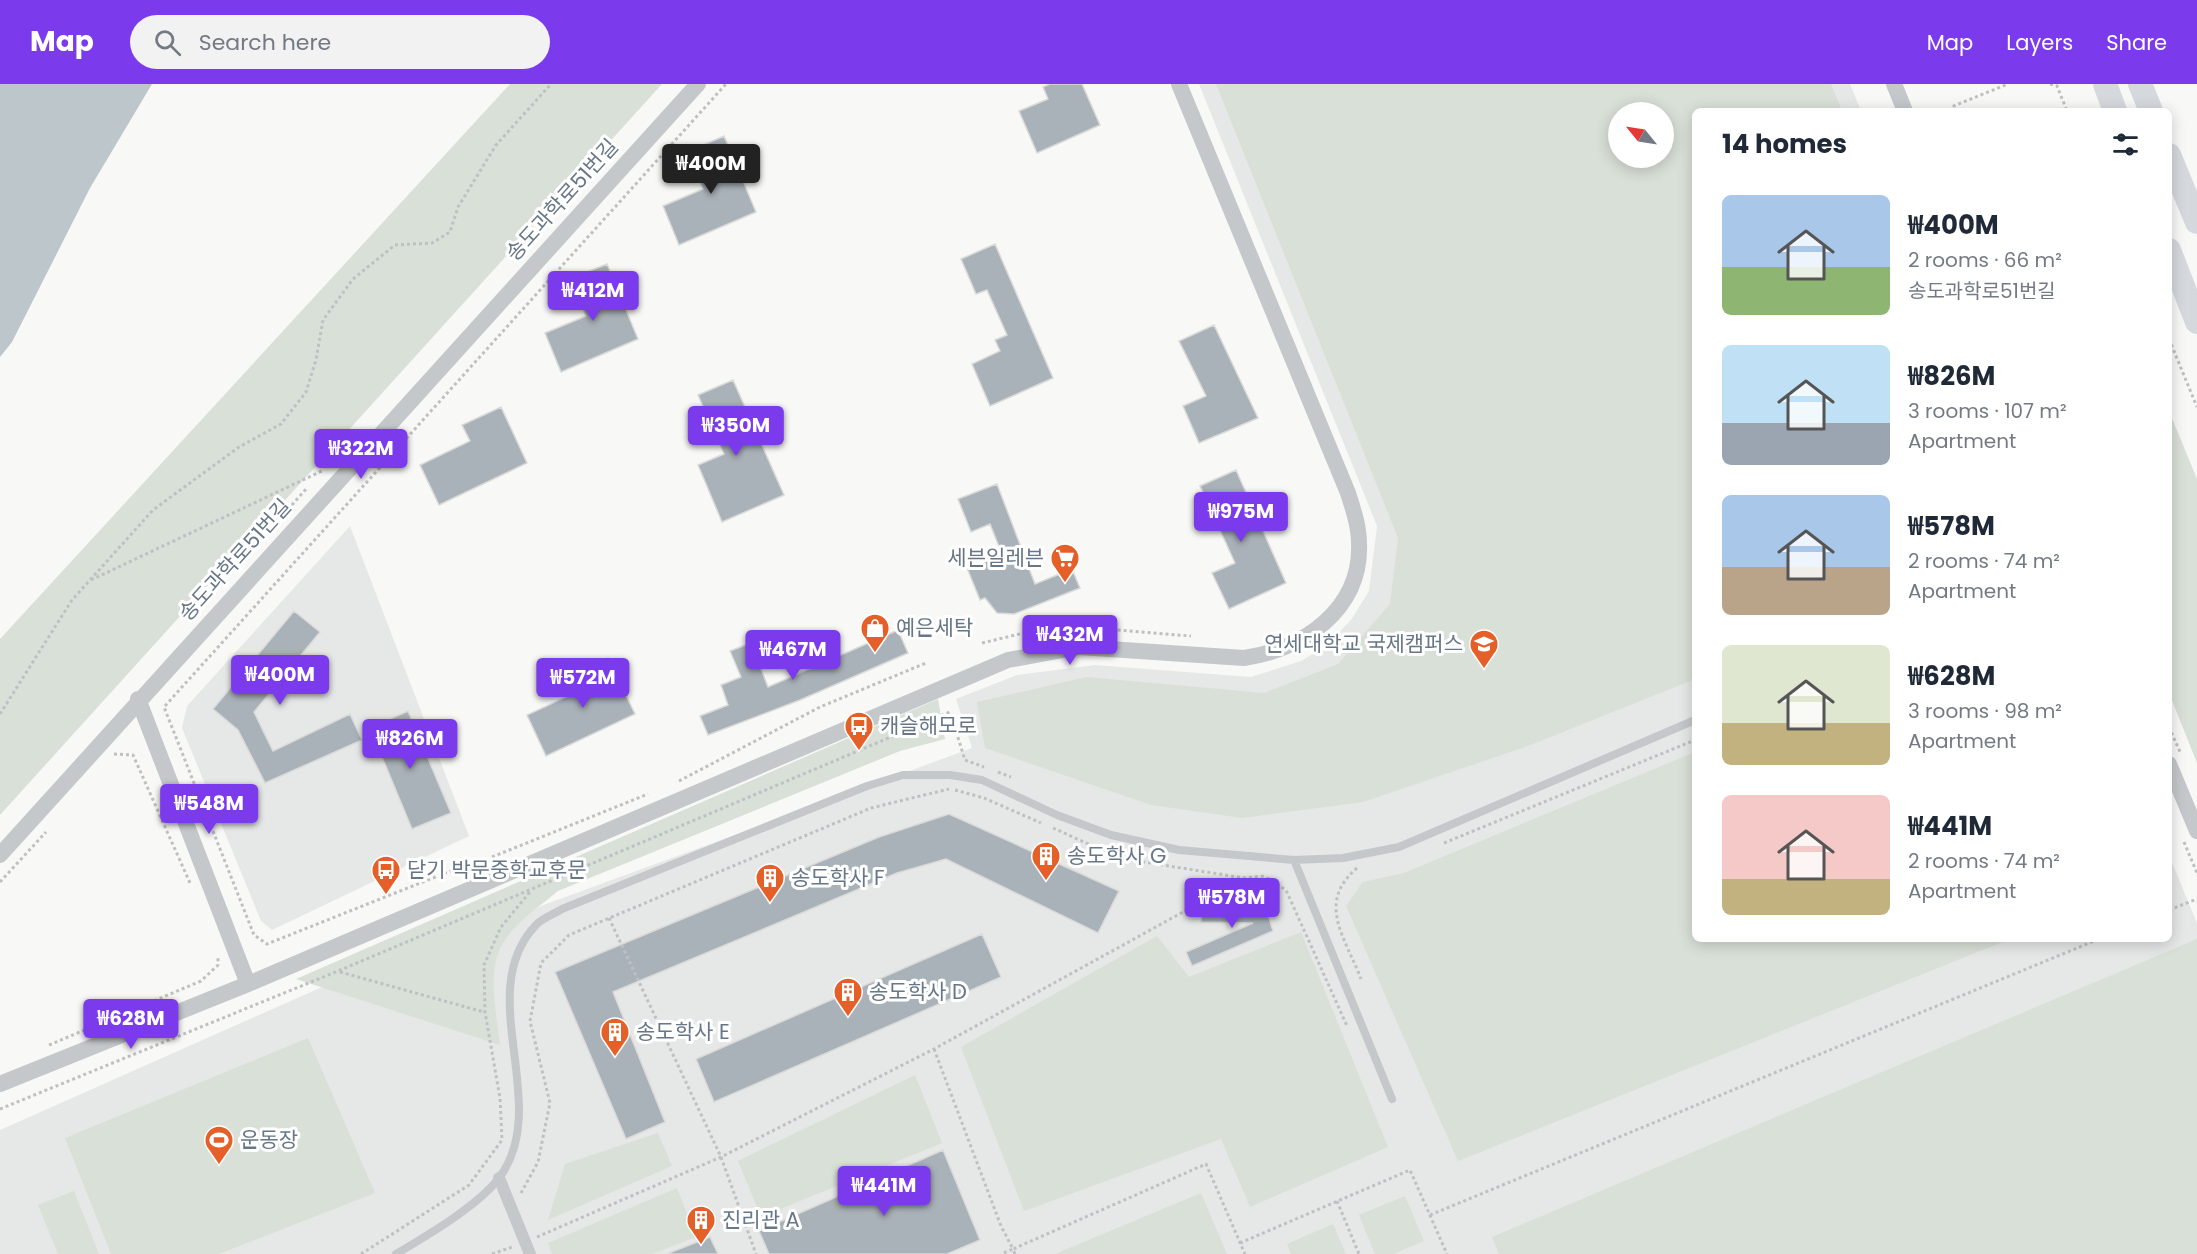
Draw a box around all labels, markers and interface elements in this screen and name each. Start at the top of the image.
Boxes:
search box [130,15,550,69]
text: Map [30,22,94,61]
icon: search [151,26,184,59]
text: Search here [199,27,331,58]
text: Map [1927,28,1973,57]
text: Layers [2006,28,2073,57]
text: Share [2106,28,2167,57]
north arrow [1608,102,1674,168]
map controls [1608,102,1674,168]
text: 14 homes [1722,126,1847,162]
icon: filters [2109,128,2142,161]
street label: 송도과학로51번길 [499,132,624,267]
pin: ₩400M [669,144,753,195]
text: ₩400M [676,149,746,177]
text: ₩400M [1908,207,1999,243]
icon: home [1770,219,1842,291]
text: 2 rooms · 66 m² [1908,246,2062,274]
pin: ₩412M [551,271,635,322]
text: ₩412M [562,276,624,304]
text: 송도과학로51번길 [1908,277,2056,305]
text: ₩826M [1908,358,1995,394]
icon: home [1770,369,1842,441]
text: 3 rooms · 107 m² [1908,397,2067,425]
pin: ₩350M [694,406,778,457]
text: ₩350M [702,411,770,439]
text: Apartment [1908,427,2016,455]
pin: ₩322M [319,429,403,480]
text: ₩322M [328,434,394,462]
street label: 송도과학로51번길 [172,492,297,627]
pin: ₩975M [1199,492,1283,543]
text: ₩975M [1208,497,1274,525]
text: ₩578M [1908,508,1995,544]
icon: home [1770,519,1842,591]
supermarket icon: 세븐일레븐 [1049,542,1081,584]
place label: 세븐일레븐 [947,543,1044,572]
text: 2 rooms · 74 m² [1908,547,2060,575]
text: Apartment [1908,577,2016,605]
shop icon: 예은세탁 [859,612,891,654]
place label: 예은세탁 [896,613,973,642]
pin: ₩432M [1028,615,1112,666]
text: ₩432M [1036,620,1104,648]
school or university icon: 연세대학교 국제캠퍼스 [1468,628,1500,670]
place label: 연세대학교 국제캠퍼스 [1264,629,1463,658]
pin: ₩467M [751,630,835,681]
text: ₩467M [759,635,827,663]
pin: ₩400M [238,655,322,706]
pin: ₩572M [541,658,625,709]
text: ₩628M [1908,658,1995,694]
text: ₩400M [245,660,315,688]
text: ₩572M [550,663,616,691]
icon: home [1770,669,1842,741]
text: 3 rooms · 98 m² [1908,697,2062,725]
bus stop icon: 캐슬해모로 [843,710,875,752]
place label: 캐슬해모로 [880,711,977,740]
pin: ₩826M [368,719,452,770]
text: ₩826M [376,724,444,752]
text: Apartment [1908,727,2016,755]
pin: ₩548M [167,784,251,835]
text: ₩548M [174,789,244,817]
text: ₩441M [1908,808,1992,844]
icon: home [1770,819,1842,891]
building icon: 송도학사 G [1030,840,1062,882]
place label: 송도학사 G [1067,841,1166,870]
text: 2 rooms · 74 m² [1908,847,2060,875]
bus stop icon: 닫기 박문중학교후문 [370,854,402,896]
place label: 닫기 박문중학교후문 [407,855,587,884]
building icon: 송도학사 F [754,862,786,904]
place label: 송도학사 F [791,863,884,892]
text: Apartment [1908,877,2016,905]
pin: ₩578M [1190,878,1274,929]
text: ₩578M [1199,883,1265,911]
building icon: 송도학사 D [832,976,864,1018]
place label: 송도학사 D [869,977,967,1006]
pin: ₩628M [89,999,173,1050]
text: ₩628M [97,1004,165,1032]
building icon: 송도학사 E [599,1016,631,1058]
place label: 송도학사 E [636,1017,730,1046]
sports icon: 운동장 [203,1124,235,1166]
place label: 운동장 [240,1125,298,1154]
pin: ₩441M [842,1166,926,1217]
text: ₩441M [852,1171,916,1199]
building icon: 진리관 A [685,1204,717,1246]
place label: 진리관 A [722,1205,800,1234]

